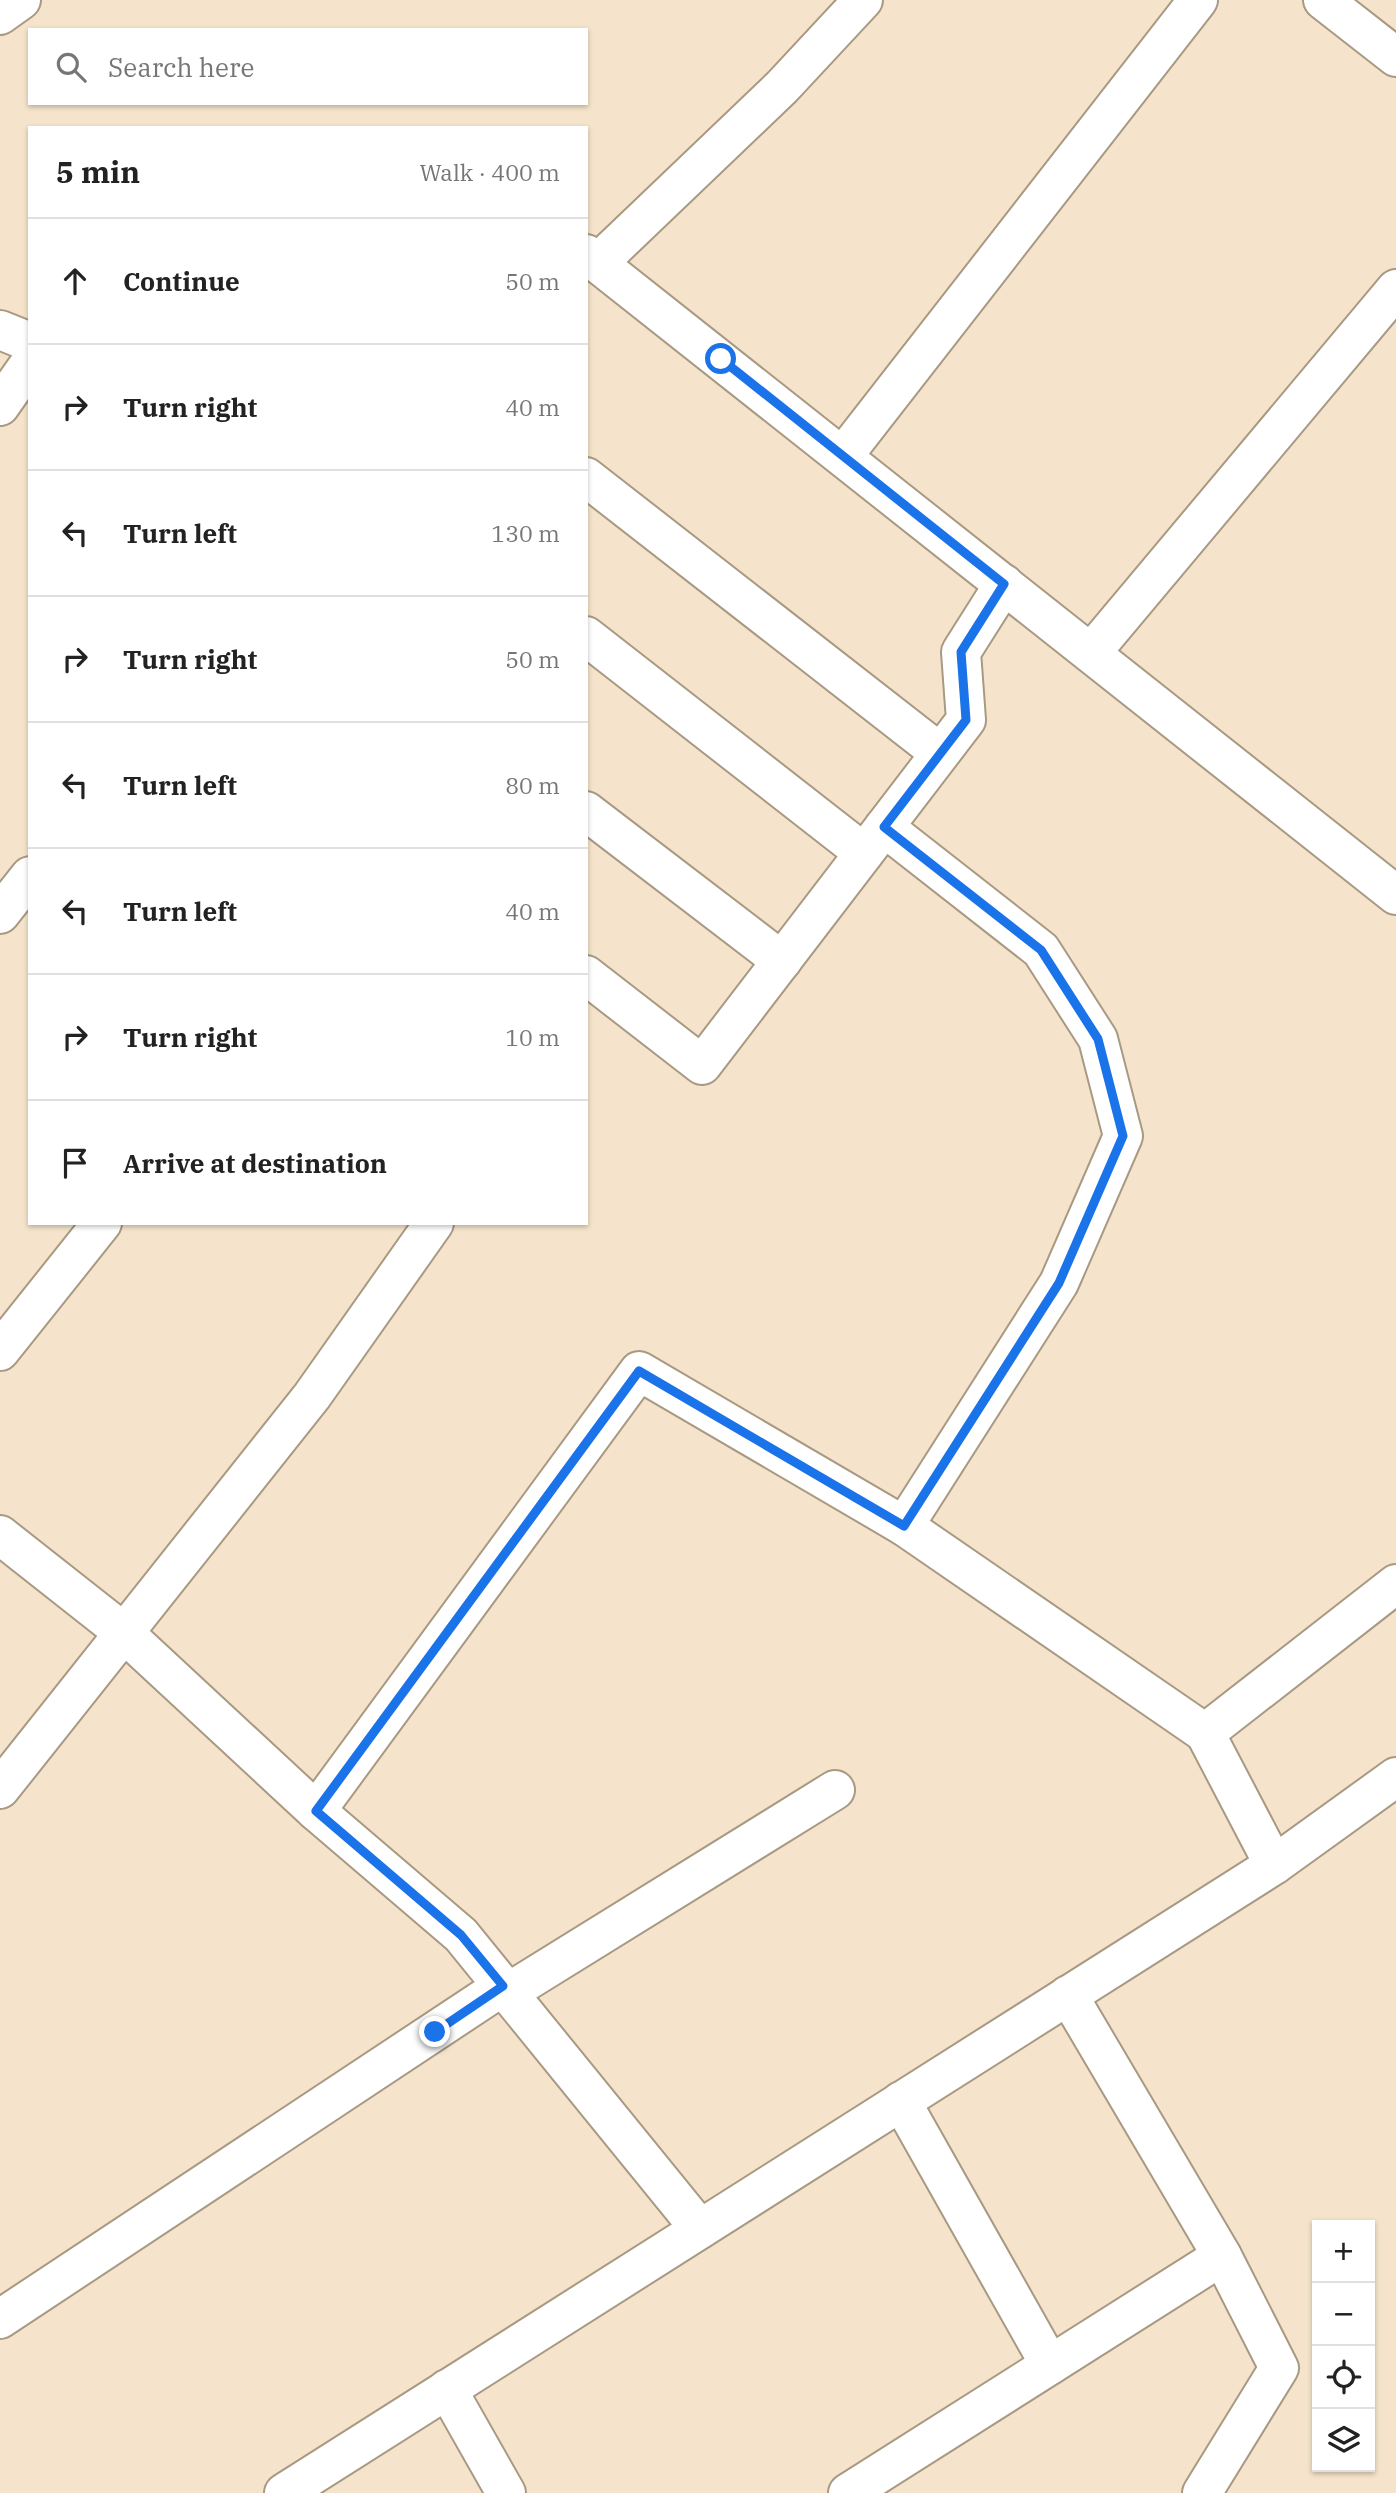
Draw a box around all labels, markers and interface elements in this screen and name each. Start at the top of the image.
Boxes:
search box [28,28,588,105]
icon: search [52,48,90,86]
text: Search here [108,50,254,84]
text: 5 min [56,152,140,191]
text: Walk · 400 m [419,157,560,187]
icon: ahead [56,262,94,300]
text: Continue [123,264,240,298]
text: 50 m [505,266,560,296]
route start [705,343,736,374]
icon: right [56,388,94,426]
text: Turn right [123,390,257,424]
text: 40 m [505,392,560,422]
icon: left [56,514,94,552]
text: Turn left [123,516,237,550]
text: 130 m [491,518,560,548]
icon: right [56,640,94,678]
text: Turn right [123,642,257,676]
text: 50 m [505,644,560,674]
icon: left [56,766,94,804]
text: Turn left [123,768,237,802]
text: 80 m [505,770,560,800]
icon: left [56,892,94,930]
text: Turn left [123,894,237,928]
text: 40 m [505,896,560,926]
icon: right [56,1018,94,1056]
text: Turn right [123,1020,257,1054]
text: 10 m [505,1022,560,1052]
icon: arrive [56,1144,94,1182]
text: Arrive at destination [123,1146,387,1180]
route end [419,2016,450,2047]
map controls [1312,2220,1375,2472]
button: + [1312,2220,1375,2283]
button: − [1312,2283,1375,2346]
button: locate [1312,2346,1375,2409]
button: layers [1312,2409,1375,2472]

